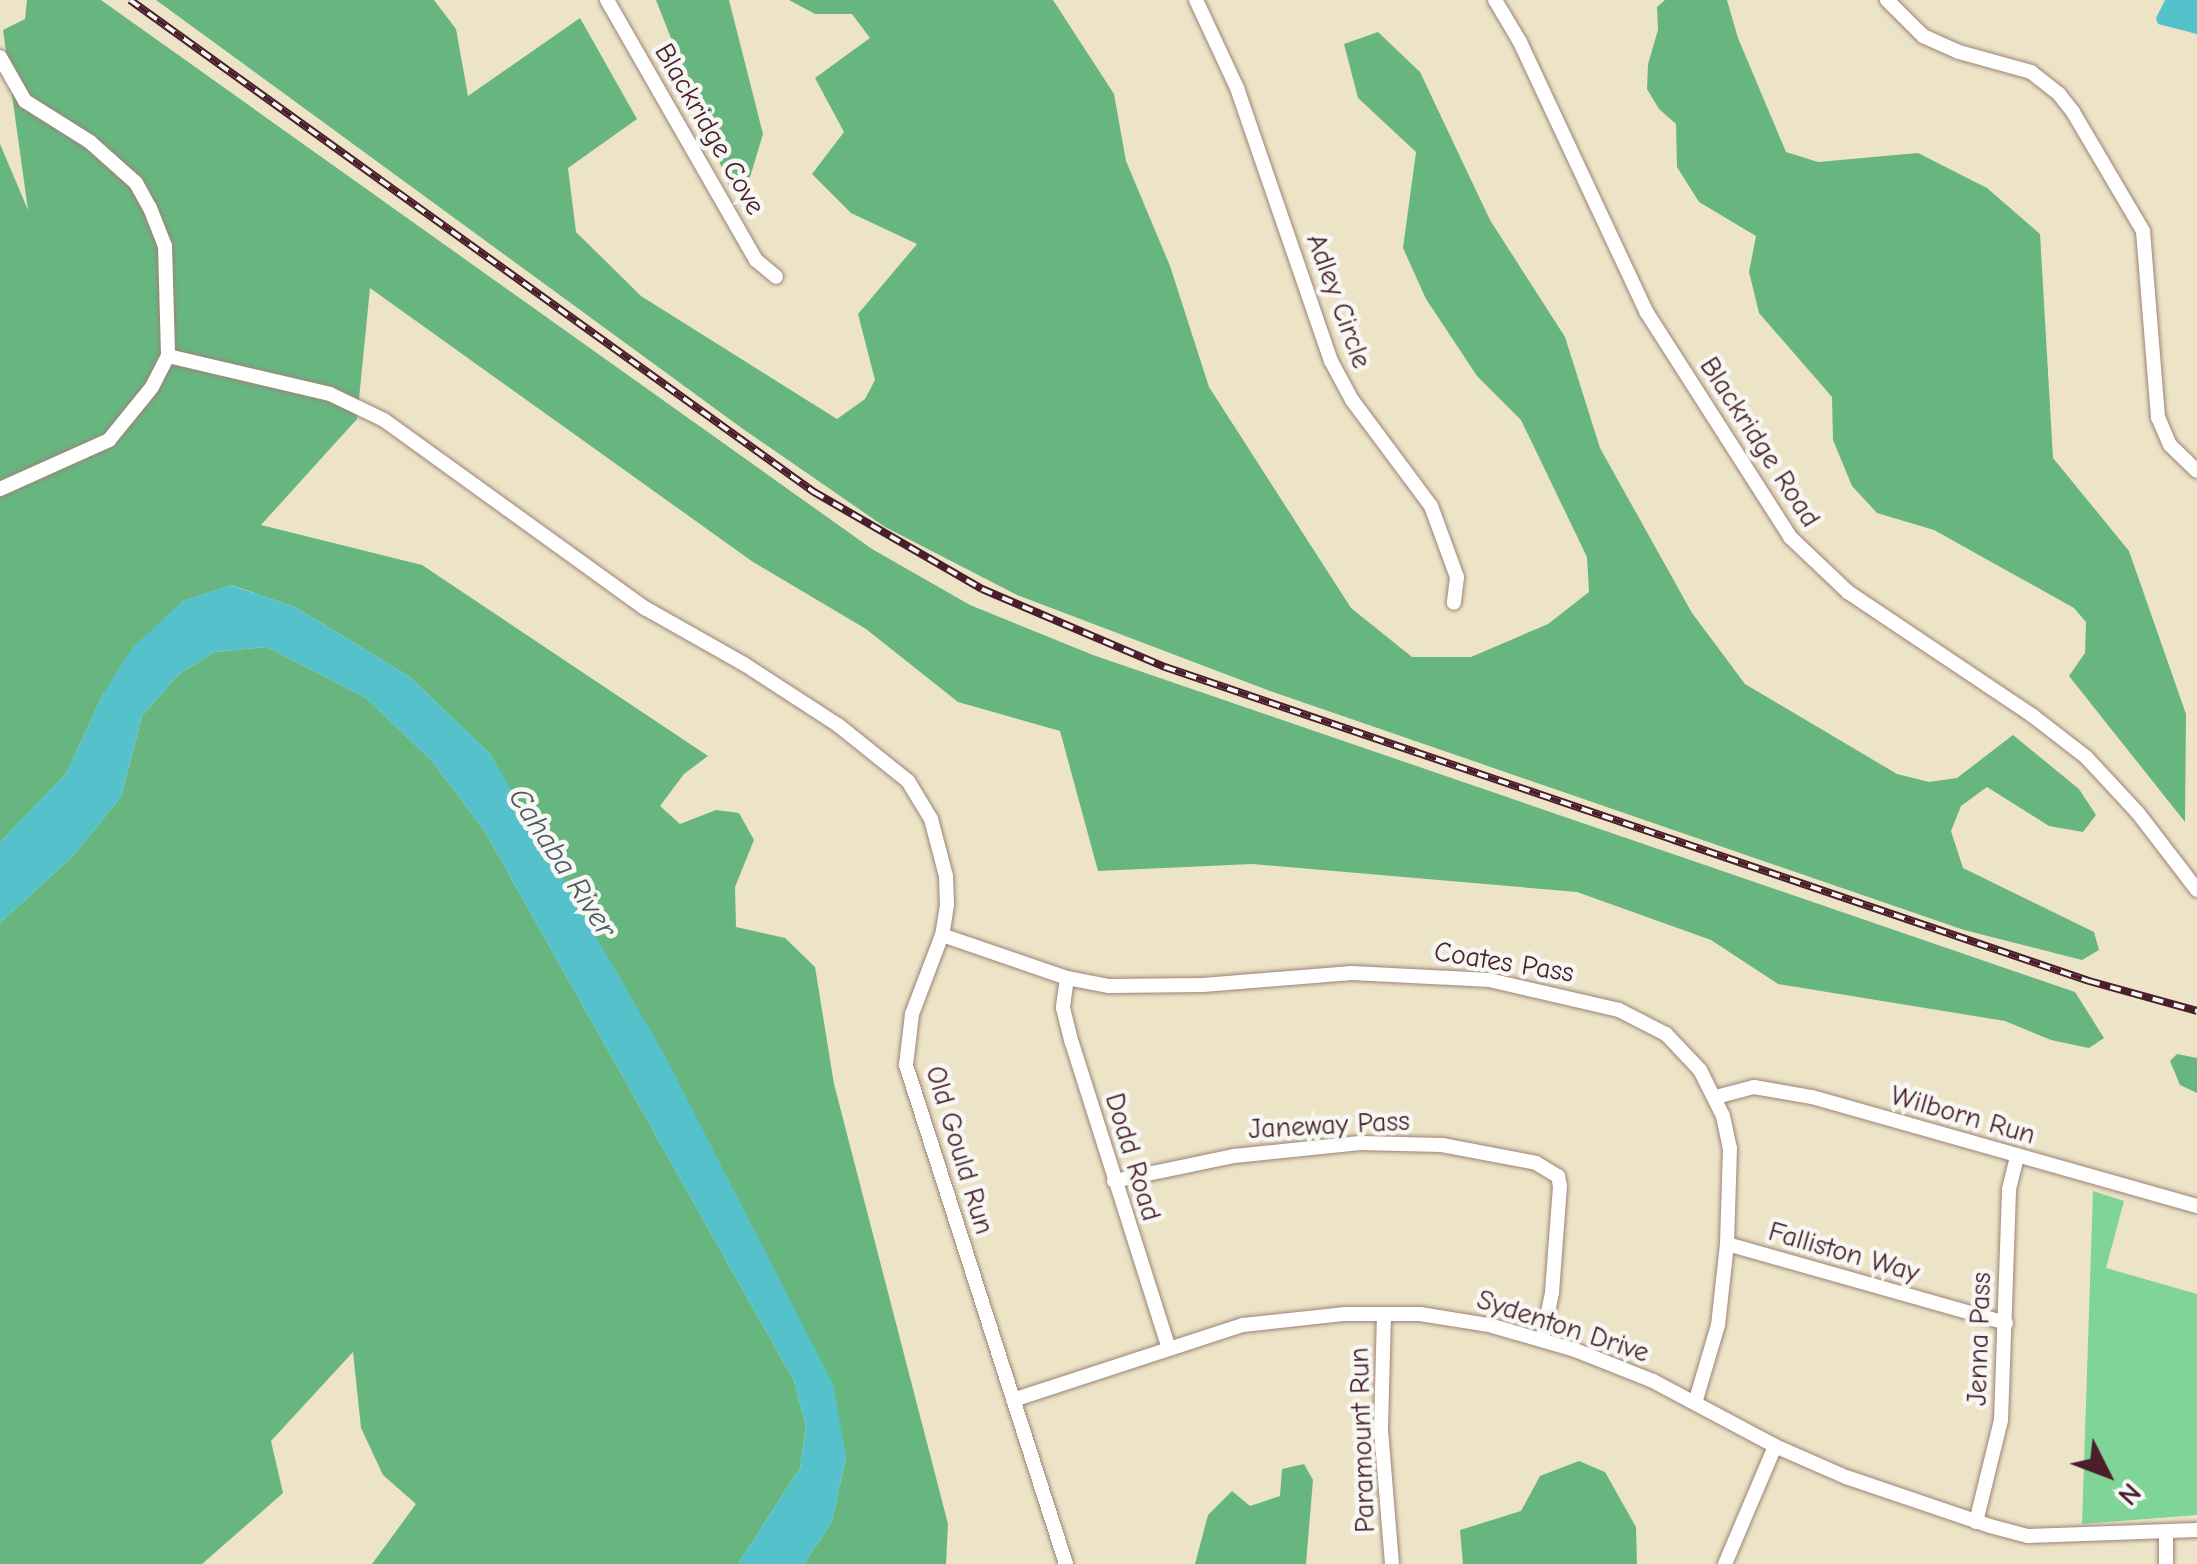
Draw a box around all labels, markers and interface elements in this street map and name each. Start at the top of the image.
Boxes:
street label: Blackridge Cove [647,37,773,221]
street label: Adley Circle [1299,229,1379,373]
street label: Blackridge Road [1693,351,1827,533]
water label: Cahaba River [500,781,624,945]
street label: Coates Pass [1432,934,1576,990]
street label: Old Gould Run [918,1062,1002,1238]
street label: Wilborn Run [1887,1078,2039,1152]
street label: Dodd Road [1098,1089,1168,1225]
street label: Janeway Pass [1247,1104,1411,1146]
street label: Falliston Way [1765,1214,1923,1290]
street label: Jenna Pass [1960,1272,1998,1406]
street label: Sydenton Drive [1473,1282,1653,1370]
street label: Paramount Run [1342,1347,1382,1533]
north arrow [2057,1424,2157,1524]
text: N [2111,1477,2147,1512]

